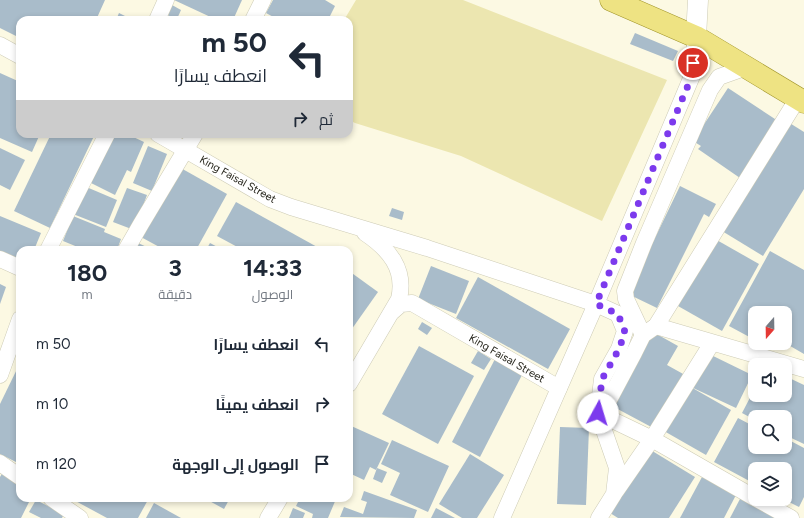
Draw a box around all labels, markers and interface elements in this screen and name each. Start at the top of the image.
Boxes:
text: 50 m [201,25,267,59]
icon: left [281,32,333,84]
pin [676,46,710,80]
icon: arrive [682,52,704,74]
text: انعطف يسارًا [174,65,267,87]
icon: right [289,108,311,130]
text: ثم [319,111,333,129]
street label: King Faisal Street [197,153,278,206]
text: 3 [168,253,182,282]
text: 14:33 [243,253,302,282]
text: 180 [67,258,107,287]
text: m [82,287,93,302]
text: دقيقة [158,287,192,302]
text: الوصول [252,287,293,302]
north arrow [748,306,792,350]
map controls [748,306,792,506]
street label: King Faisal Street [467,331,547,385]
icon: left [311,333,333,355]
text: 50 m [36,335,71,353]
text: انعطف يسارًا [214,336,299,354]
button: sound [748,358,792,402]
position arrow [577,392,619,434]
icon: right [311,393,333,415]
text: 10 m [36,395,68,413]
text: انعطف يمينًا [215,396,299,414]
button: search [748,410,792,454]
icon: arrive [311,453,333,475]
text: 120 m [36,455,77,473]
text: الوصول إلى الوجهة [172,456,299,474]
button: layers [748,462,792,506]

